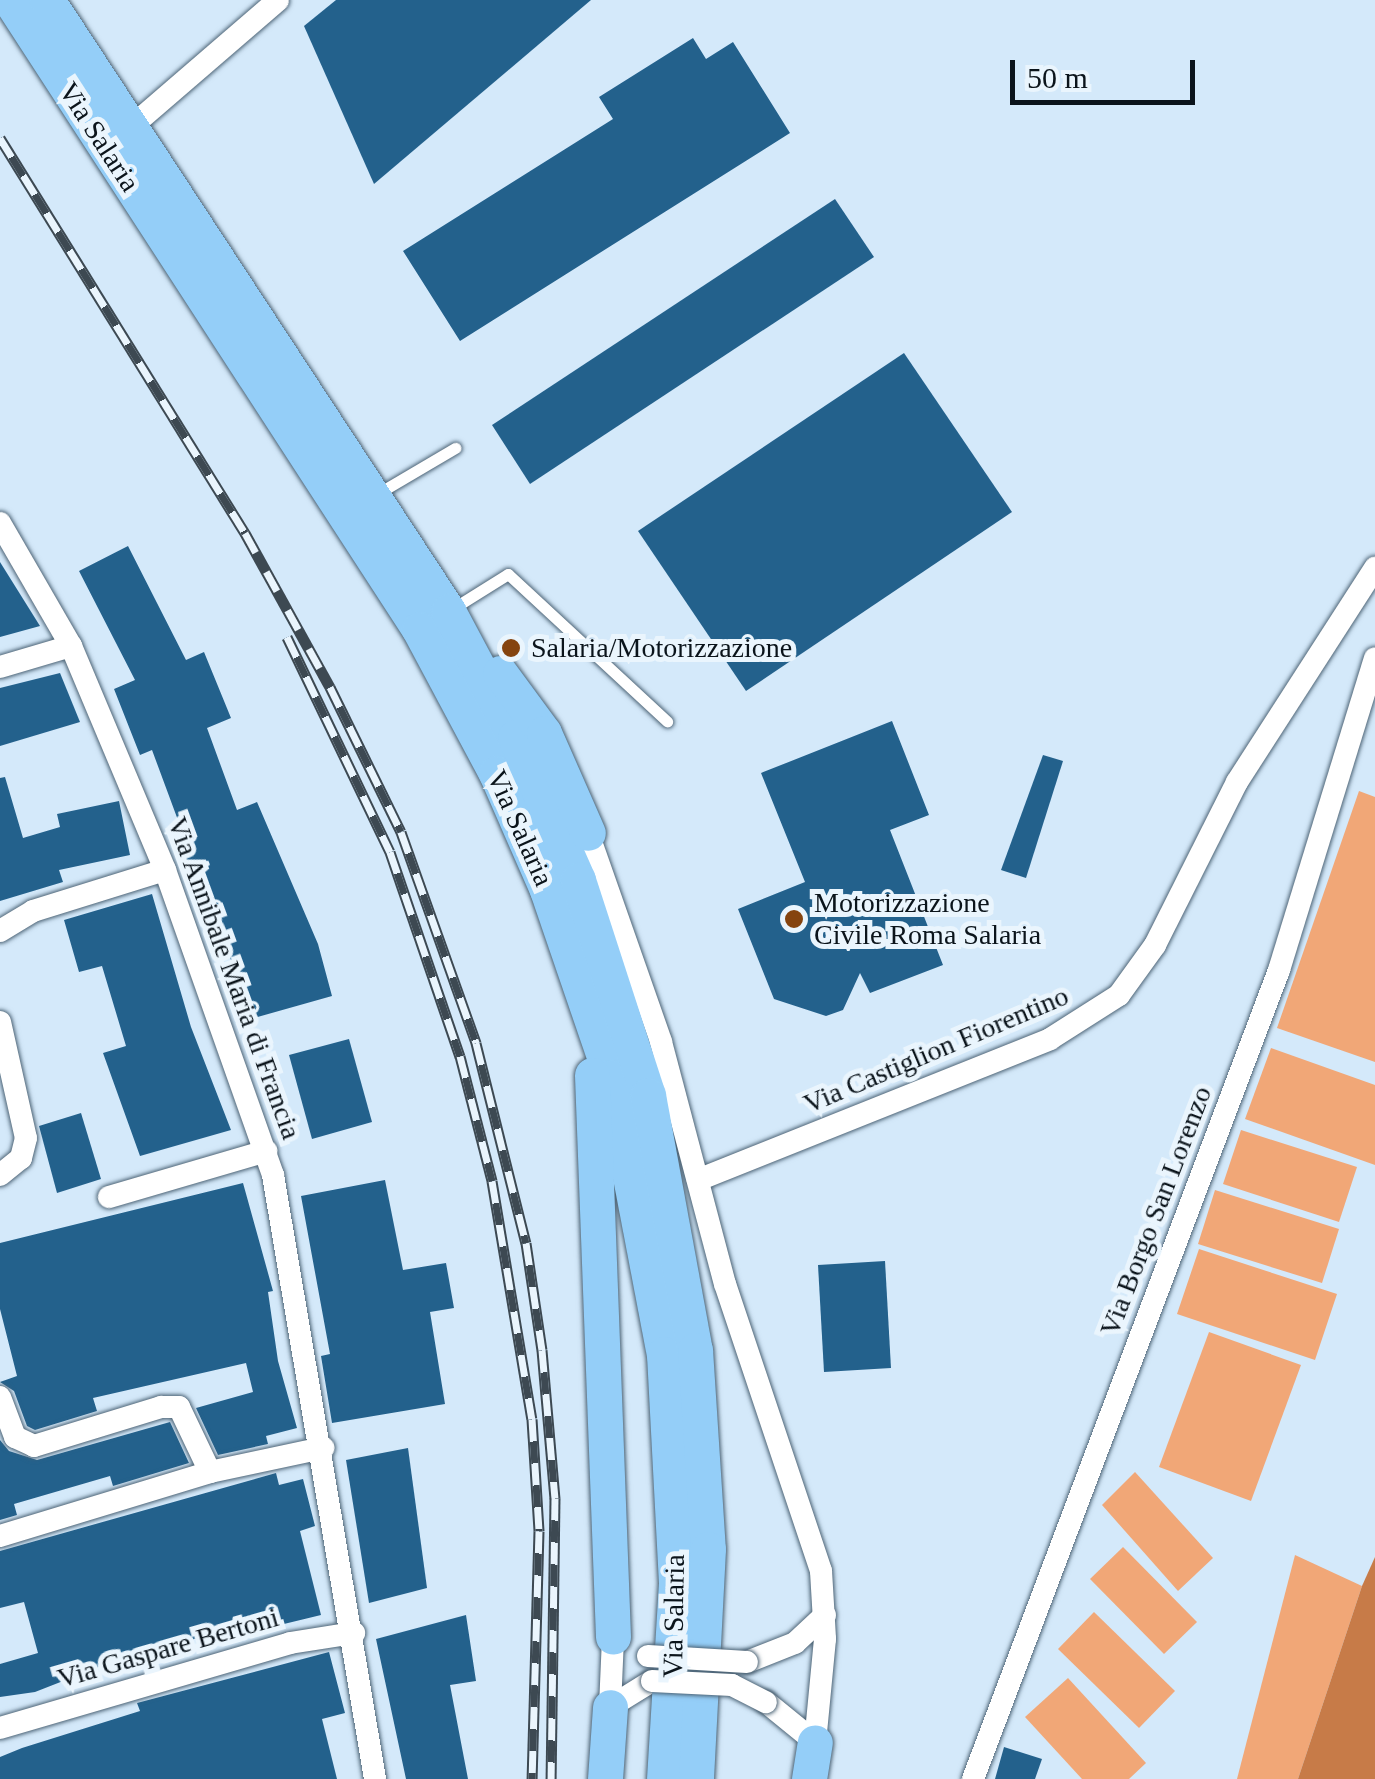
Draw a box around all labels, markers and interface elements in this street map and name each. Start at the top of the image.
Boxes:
scale bar [1015,40,1200,102]
text: 50 m [1027,61,1088,94]
street label: Via Salaria [51,76,147,198]
place label: Salaria/Motorizzazione [531,631,792,665]
marker: Salaria/Motorizzazione [500,637,522,659]
street label: Via Salaria [480,765,560,891]
street label: Via Annibale Maria di Francia [160,812,308,1144]
place label: Motorizzazione Civile Roma Salaria [814,886,1041,952]
marker: Motorizzazione Civile Roma Salaria [783,908,805,930]
street label: Via Castiglion Fiorentino [798,979,1074,1121]
street label: Via Borgo San Lorenzo [1093,1082,1219,1340]
street label: Via Salaria [656,1554,692,1678]
street label: Via Gaspare Bertoni [54,1600,282,1696]

